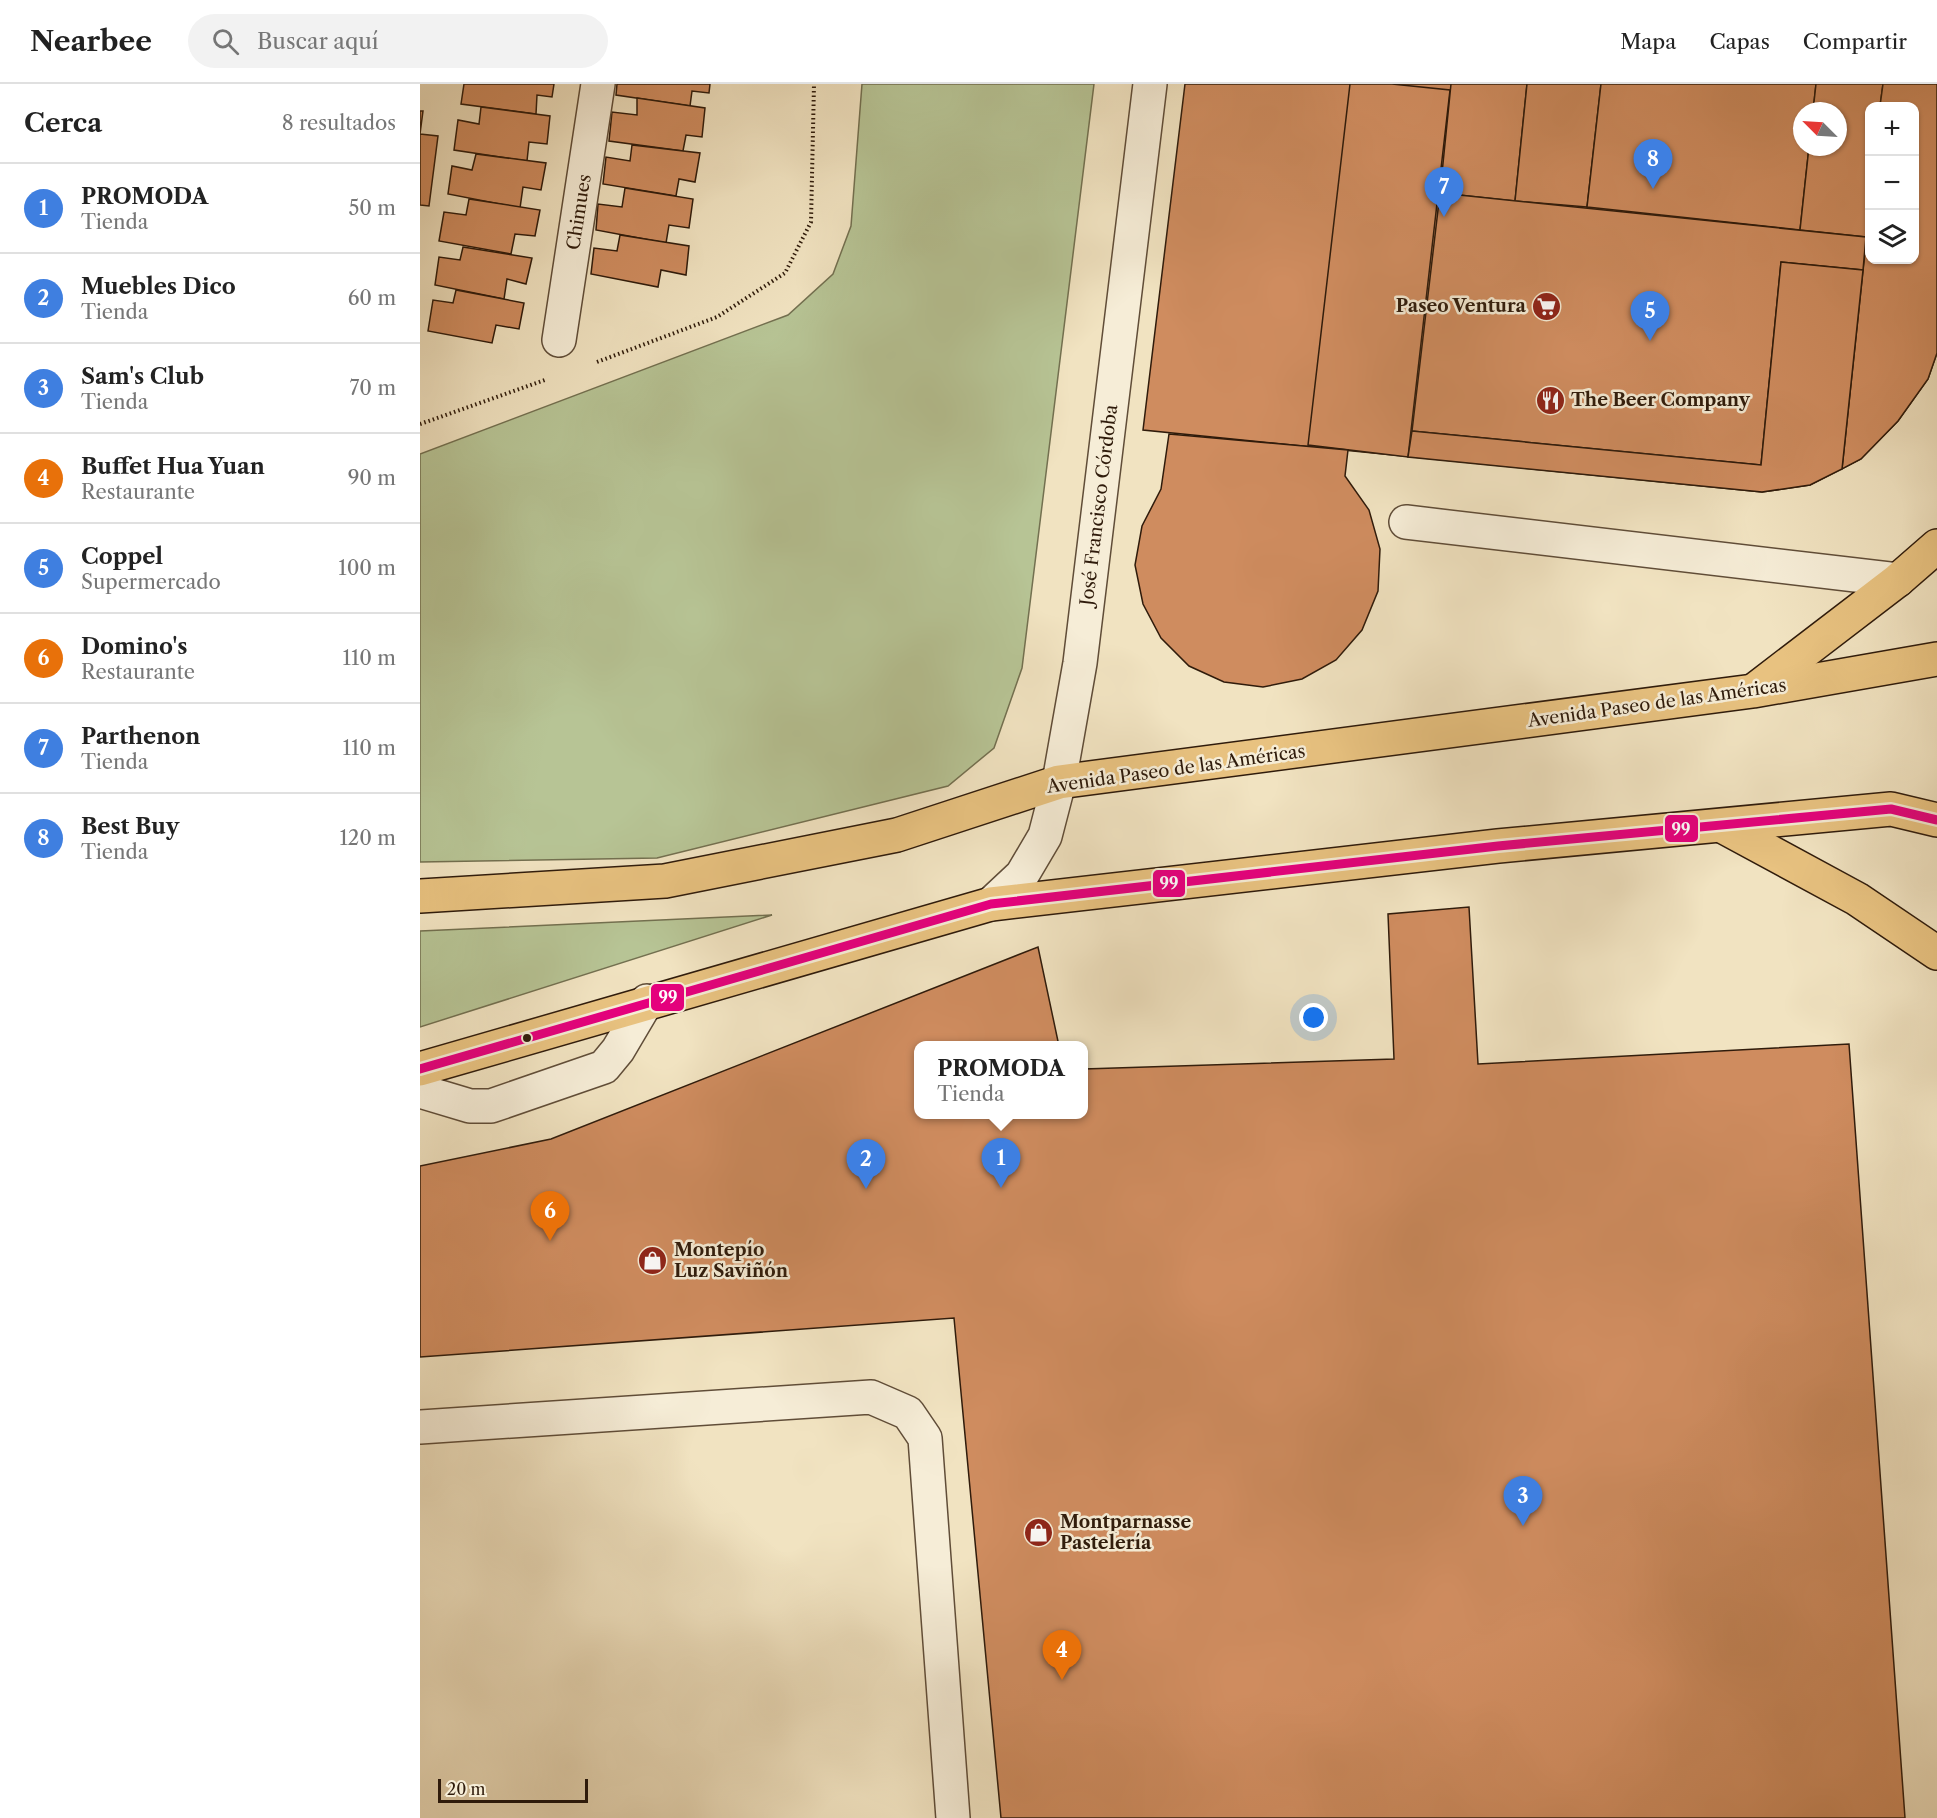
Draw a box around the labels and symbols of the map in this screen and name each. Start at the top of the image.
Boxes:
north arrow [1793,102,1847,156]
pin: 8 [1634,140,1672,189]
pin: 7 [1424,168,1464,217]
street label: Chimues [562,173,596,251]
supermarket icon: Paseo Ventura [1531,290,1563,322]
pin: 5 [1630,292,1670,341]
place label: Paseo Ventura [1396,295,1527,317]
restaurant icon: The Beer Company [1534,384,1566,416]
place label: The Beer Company [1571,389,1751,411]
street label: José Francisco Córdoba [1075,403,1122,610]
street label: Avenida Paseo de las Américas [1525,674,1788,732]
street label: Avenida Paseo de las Américas [1044,740,1307,798]
line badge: 99 [1664,814,1699,843]
text: 99 [1671,819,1691,839]
line badge: 99 [1152,869,1186,898]
text: 99 [1159,873,1179,893]
line badge: 99 [650,983,685,1012]
text: 99 [658,987,678,1007]
your location [1299,1003,1328,1032]
unlabelled marker [521,1032,533,1044]
pin: 1 [982,1138,1020,1188]
pin: 2 [846,1140,886,1189]
pin: 6 [530,1192,570,1241]
place label: Montepío Luz Saviñón [674,1239,789,1282]
shop icon: Montepío Luz Saviñón [637,1244,669,1276]
pin: 3 [1504,1476,1542,1526]
place label: Montparnasse Pastelería [1060,1511,1191,1554]
shop icon: Montparnasse Pastelería [1023,1516,1055,1548]
pin: 4 [1042,1630,1082,1680]
scale bar [438,1776,588,1804]

